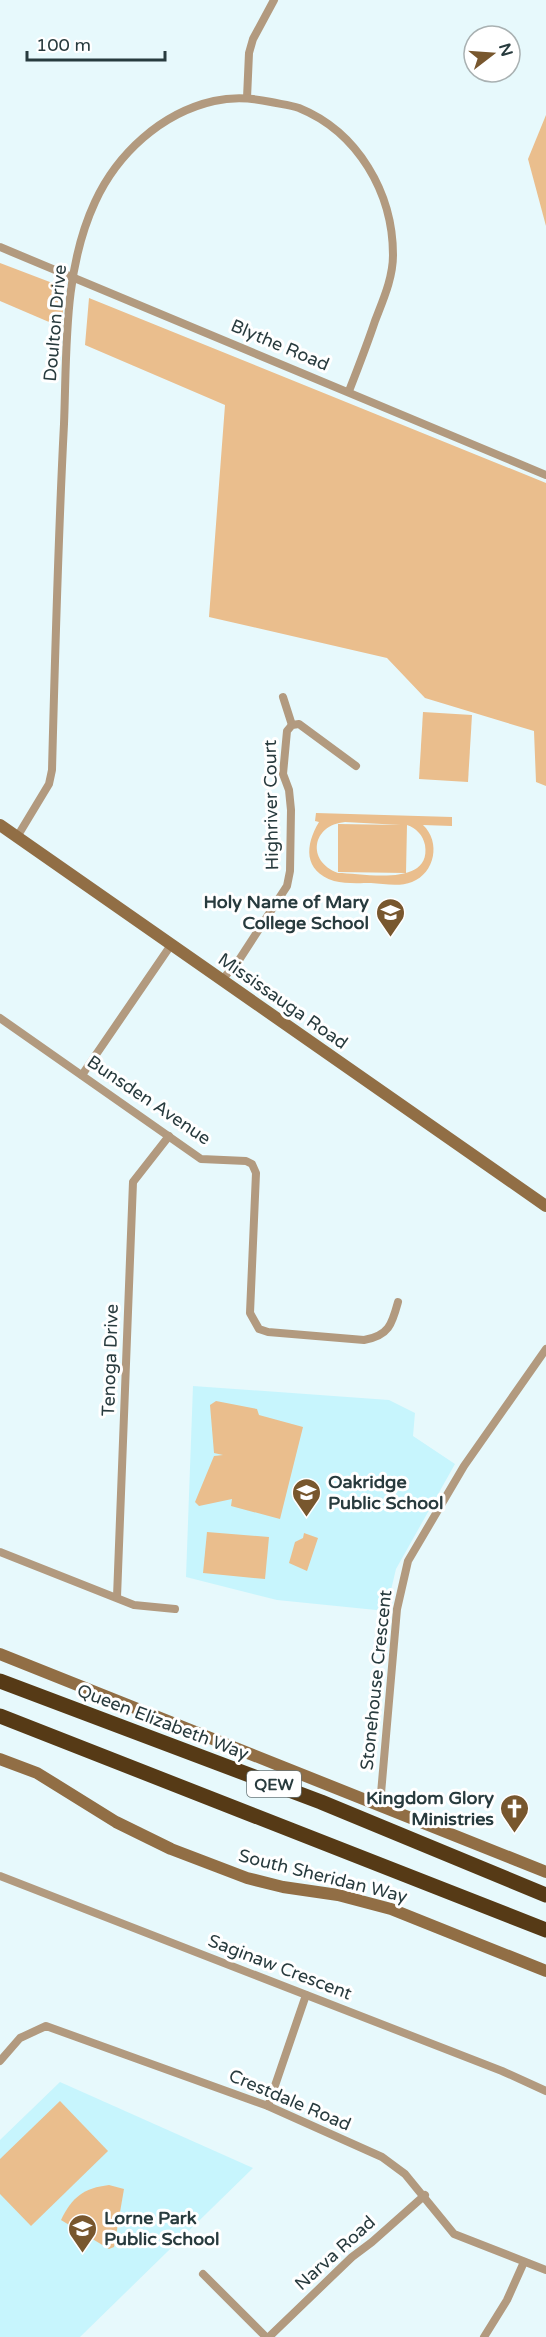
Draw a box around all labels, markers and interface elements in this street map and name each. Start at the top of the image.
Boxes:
scale bar [27,24,165,62]
north arrow [462,24,522,84]
text: 100 m [36,34,91,56]
text: N [494,41,517,59]
street label: Doulton Drive [39,264,71,382]
street label: Blythe Road [227,314,333,376]
street label: Highriver Court [259,739,283,871]
place label: Holy Name of Mary College School [203,891,369,934]
school or university icon: Holy Name of Mary College School [374,896,406,938]
street label: Mississauga Road [214,948,352,1054]
street label: Bunsden Avenue [83,1050,215,1150]
street label: Tenoga Drive [97,1303,123,1417]
place label: Oakridge Public School [328,1471,444,1514]
school or university icon: Oakridge Public School [291,1476,323,1518]
street label: Stonehouse Crescent [356,1589,396,1771]
street label: Queen Elizabeth Way [74,1679,252,1765]
road number: QEW [247,1771,301,1797]
place label: Kingdom Glory Ministries [366,1787,494,1830]
church icon: Kingdom Glory Ministries [499,1792,531,1834]
street label: South Sheridan Way [236,1844,410,1908]
street label: Saginaw Crescent [205,1929,355,2005]
street label: Crestdale Road [226,2064,354,2136]
place label: Lorne Park Public School [104,2207,220,2250]
street label: Narva Road [290,2211,380,2295]
school or university icon: Lorne Park Public School [67,2212,99,2254]

